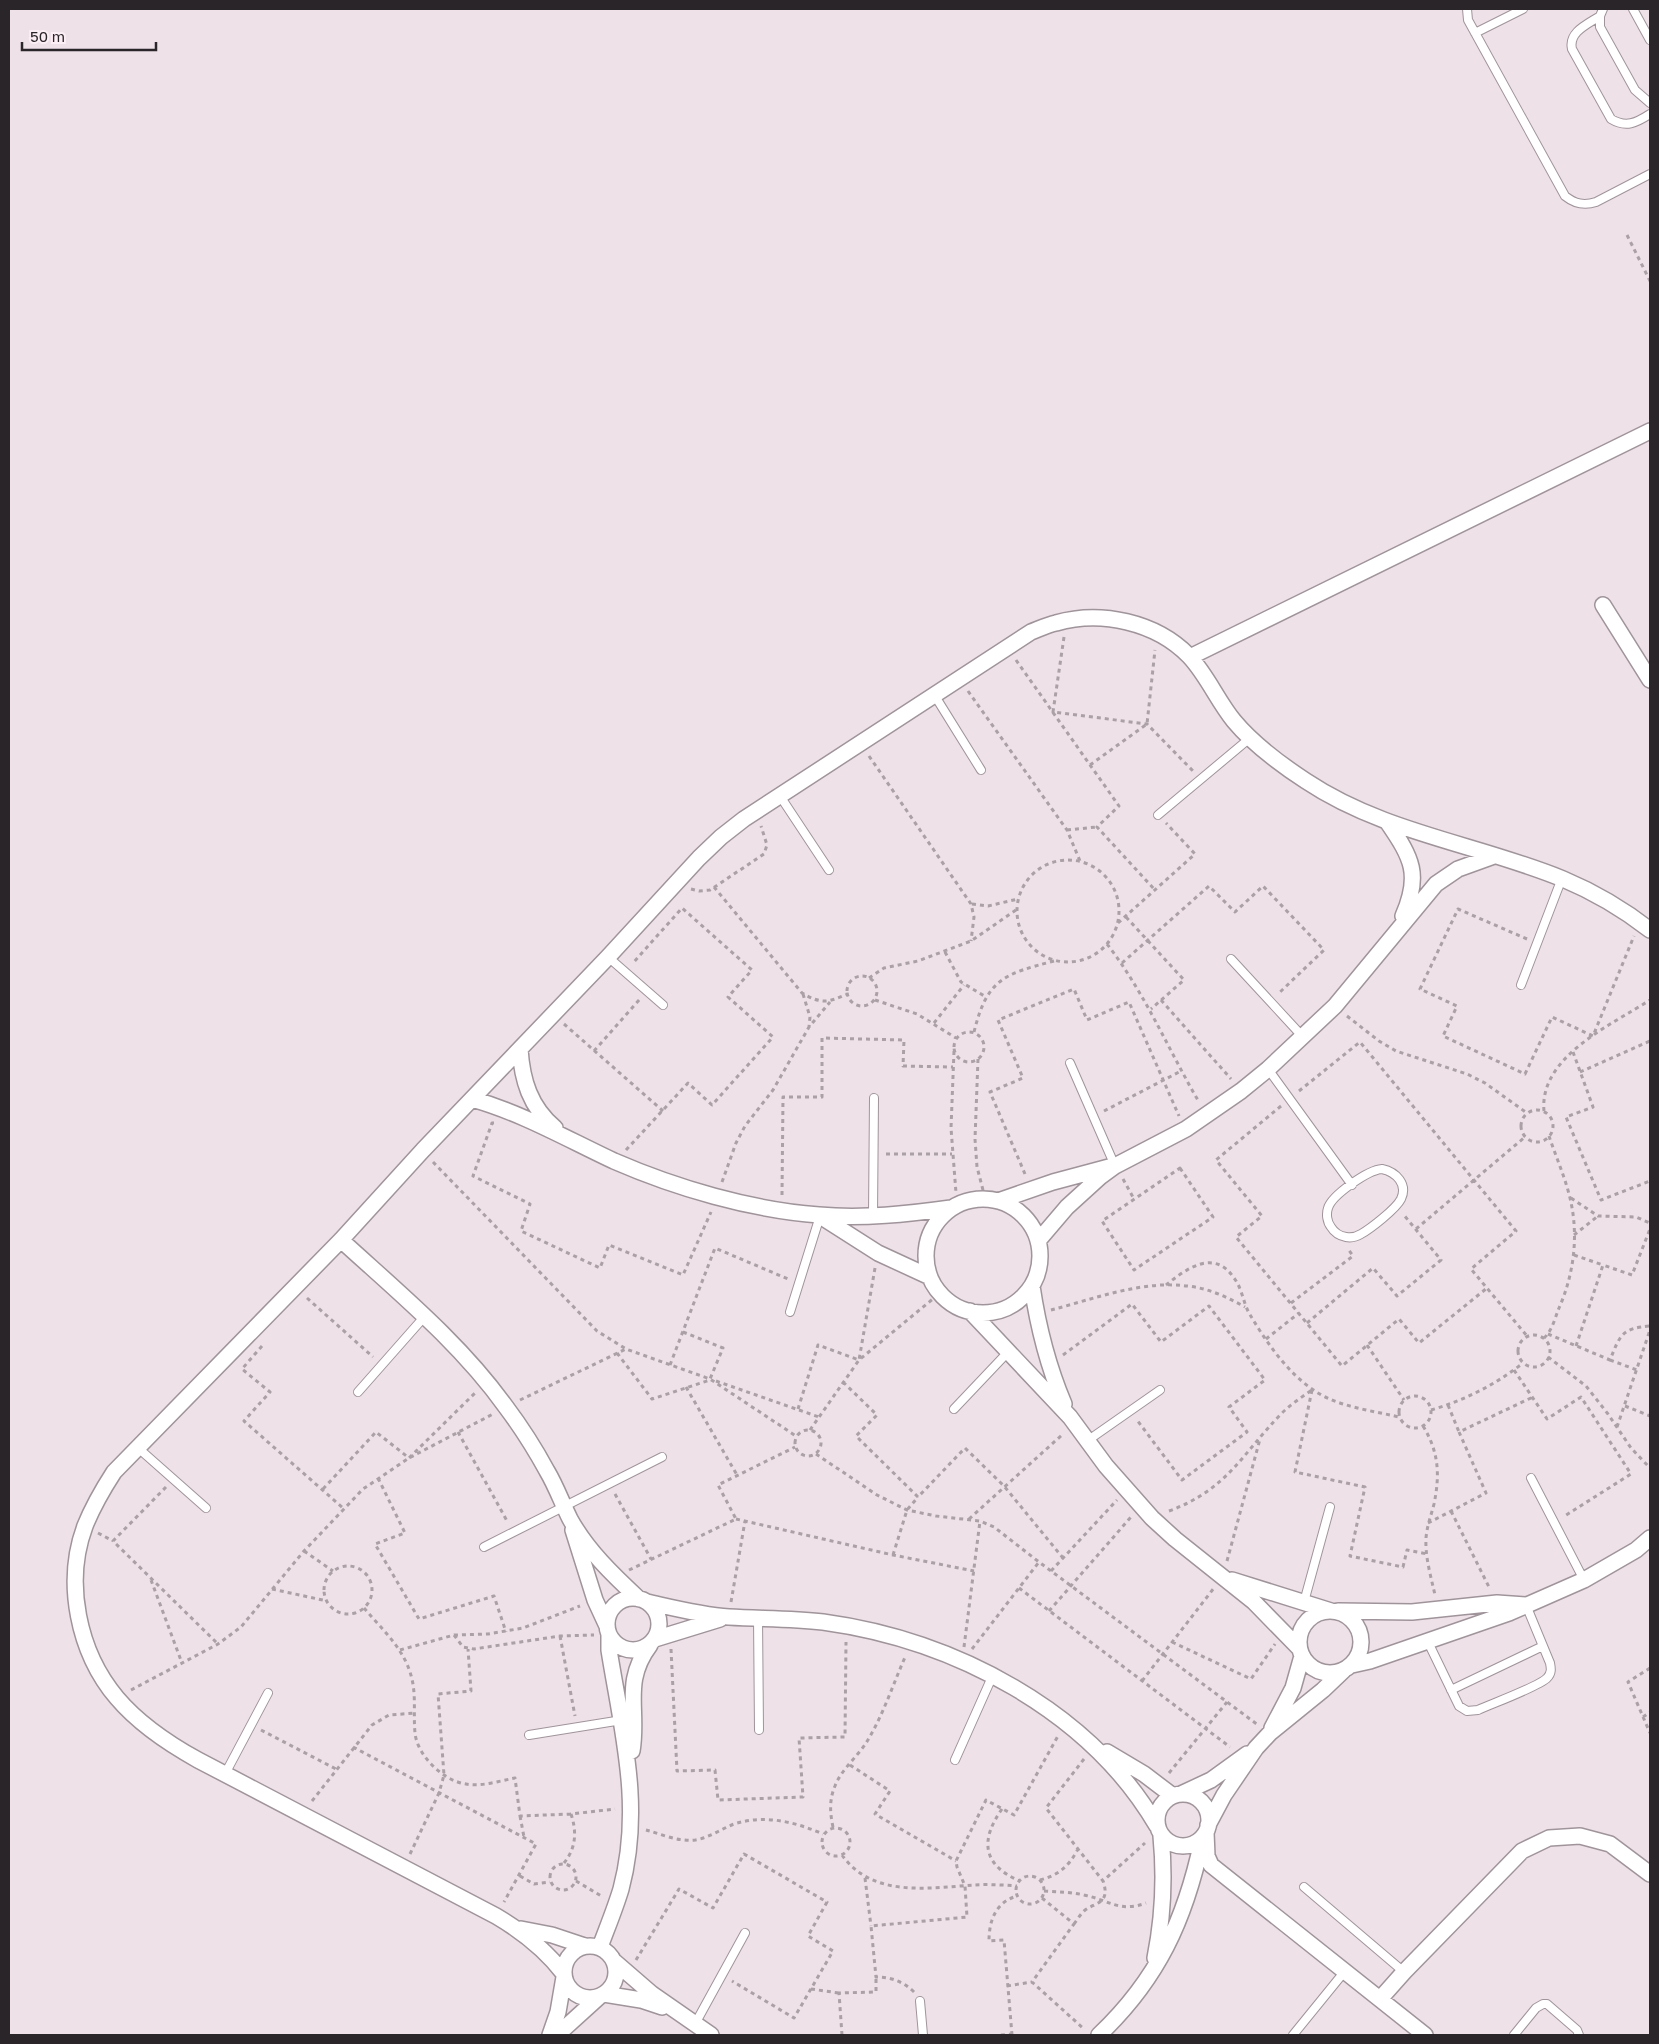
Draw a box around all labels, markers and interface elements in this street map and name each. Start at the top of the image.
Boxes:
scale bar [22,20,156,52]
text: 50 m [30,27,65,45]

